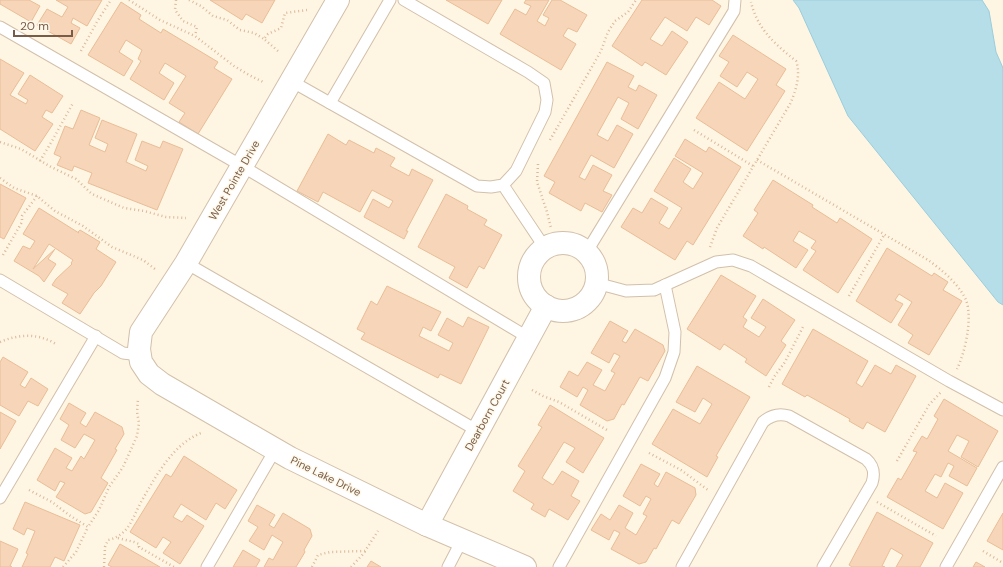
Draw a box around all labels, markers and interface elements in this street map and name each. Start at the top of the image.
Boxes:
scale bar [14,12,72,38]
text: 20 m [20,18,49,34]
street label: West Pointe Drive [205,138,263,222]
street label: Dearborn Court [462,377,512,453]
street label: Pine Lake Drive [288,453,364,499]

